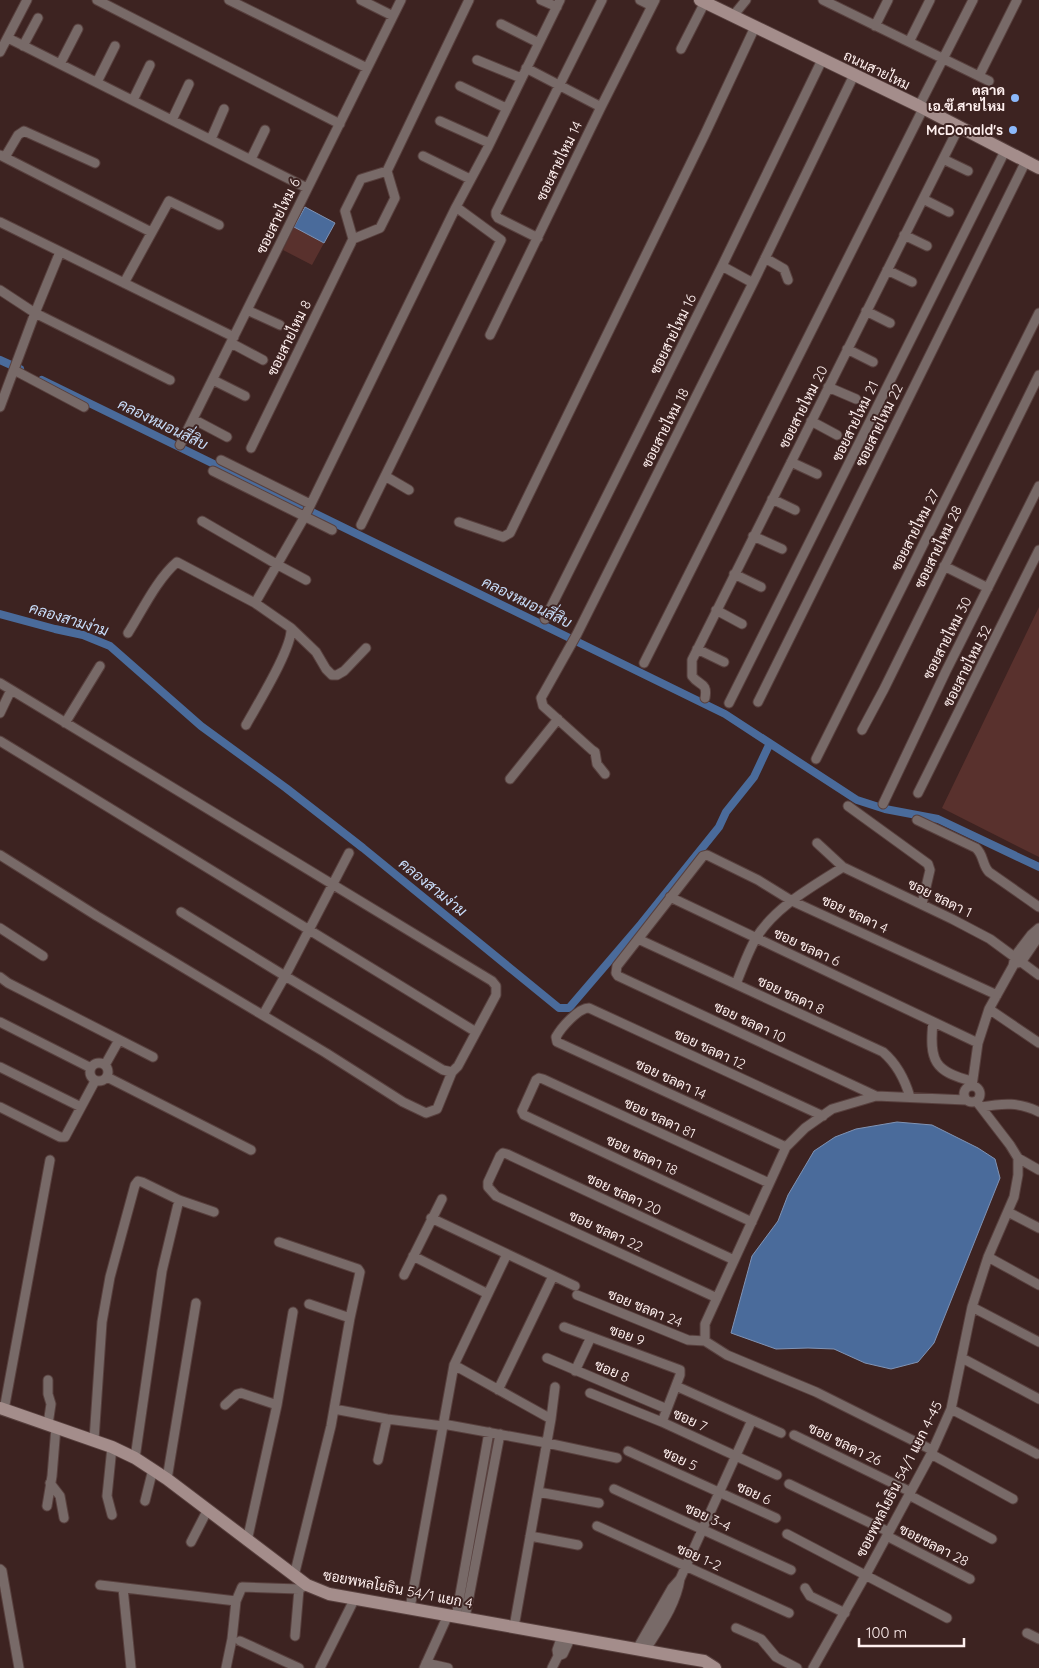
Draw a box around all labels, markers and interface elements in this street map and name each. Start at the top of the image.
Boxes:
street label: ถนนสายไหม [841,46,913,94]
place label: ตลาด เอ.ซ๊.สายไหม [928,81,1005,115]
marker: ตลาด เอ.ซ๊.สายไหม [1009,92,1021,104]
street label: ซอยสายไหม 14 [532,118,586,204]
place label: McDonald's [926,121,1003,139]
marker: McDonald's [1007,124,1019,136]
street label: ซอยสายไหม 6 [252,175,304,257]
street label: ซอยสายไหม 16 [646,290,700,377]
street label: ซอยสายไหม 8 [263,297,315,379]
street label: ซอยสายไหม 20 [774,363,832,451]
street label: ซอยสายไหม 21 [828,378,882,464]
street label: ซอยสายไหม 22 [851,380,907,469]
street label: ซอยสายไหม 18 [637,385,693,471]
water label: คลองหมอนสี่สิบ [115,390,213,454]
street label: ซอยสายไหม 27 [887,486,943,574]
street label: ซอยสายไหม 28 [910,503,966,591]
water label: คลองหมอนสี่สิบ [479,568,577,632]
street label: ซอยสายไหม 30 [919,594,975,682]
water label: คลองสามง่าม [27,598,111,640]
street label: ซอยสายไหม 32 [939,622,995,710]
water label: คลองสามง่าม [395,854,471,920]
street label: ซอย ชลดา 1 [905,875,975,921]
street label: ซอย ชลดา 4 [819,891,891,937]
street label: ซอย ชลดา 6 [771,924,844,971]
street label: ซอย ชลดา 8 [755,972,827,1018]
street label: ซอย ชลดา 10 [711,997,789,1047]
street label: ซอย ชลดา 12 [671,1025,749,1074]
street label: ซอย ชลดา 14 [633,1055,709,1103]
street label: ซอย ชลดา 81 [621,1094,699,1142]
street label: ซอย ชลดา 18 [603,1131,681,1179]
street label: ซอย ชลดา 20 [584,1169,664,1219]
street label: ซอย ชลดา 22 [566,1206,646,1256]
street label: ซอย ชลดา 24 [605,1285,685,1331]
street label: ซอย 9 [607,1320,647,1350]
street label: ซอย 8 [592,1356,632,1386]
street label: ซอยพหลโยธิน 54/1 แยก 4-45 [852,1398,946,1560]
street label: ซอย 7 [670,1404,710,1436]
street label: ซอย ชลดา 26 [805,1418,885,1470]
street label: ซอย 5 [660,1443,700,1475]
street label: ซอย 6 [734,1477,775,1509]
street label: ซอย 3-4 [682,1499,734,1535]
street label: ซอยชลดา 28 [896,1520,972,1570]
street label: ซอย 1-2 [674,1539,724,1575]
street label: ซอยพหลโยธิน 54/1 แยก 4 [322,1566,474,1612]
scale bar [859,1616,964,1648]
text: 100 m [866,1623,907,1642]

